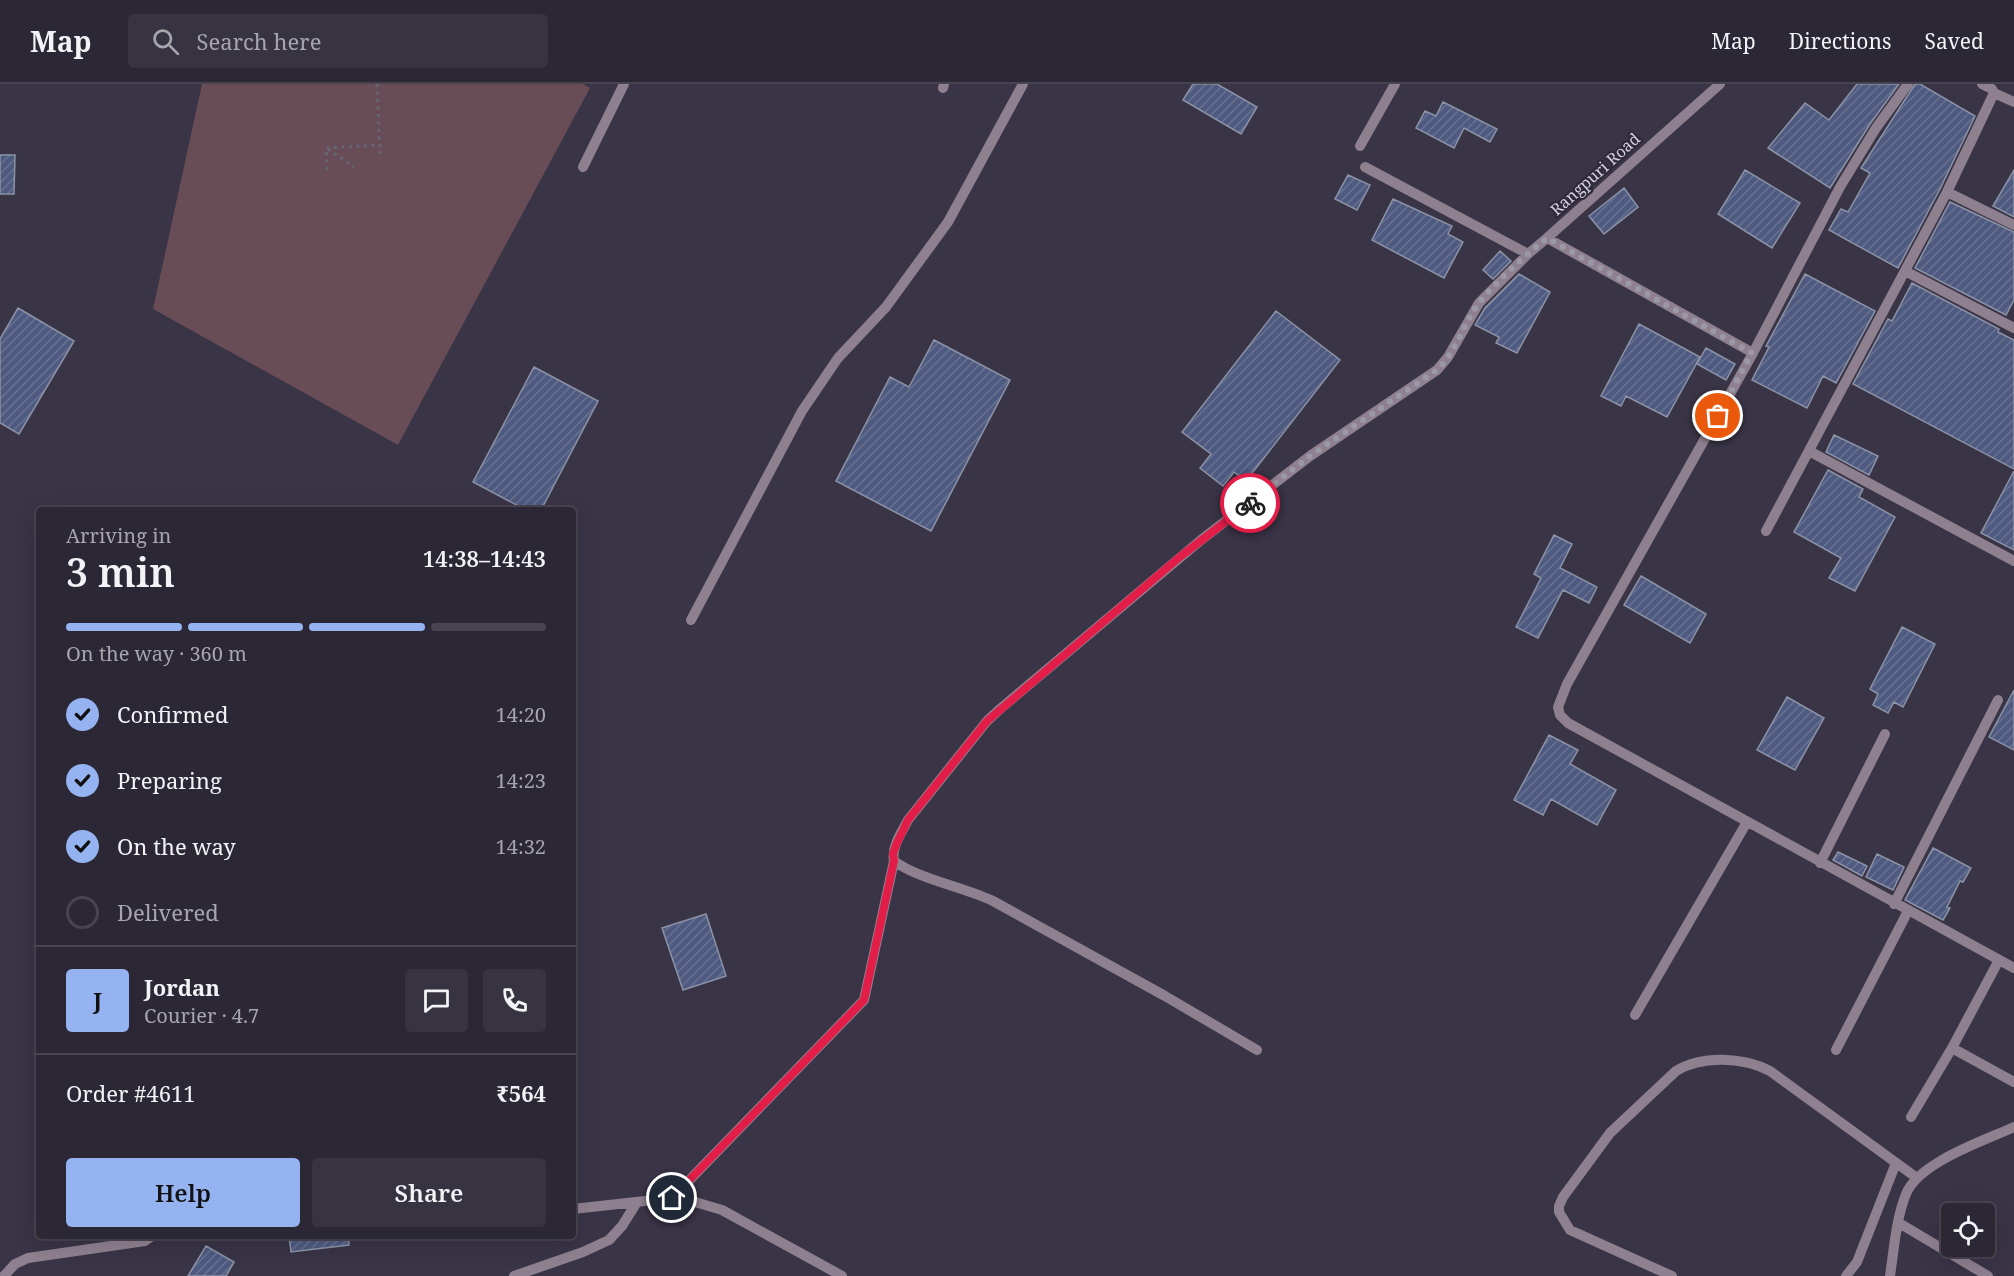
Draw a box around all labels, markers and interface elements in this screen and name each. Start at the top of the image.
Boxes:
search box [128,14,548,68]
text: Map [30,22,92,60]
icon: search [149,25,182,58]
text: Search here [197,26,321,56]
text: Map [1711,27,1756,55]
text: Directions [1789,27,1891,55]
text: Saved [1924,27,1984,55]
street label: Rangpuri Road [1545,128,1645,220]
pin [1692,390,1743,441]
icon: bag [1701,399,1734,432]
courier [1220,473,1280,533]
icon: bike [1234,487,1267,520]
text: Arriving in [66,522,171,549]
text: 14:38–14:43 [423,543,546,573]
text: 3 min [66,545,175,598]
text: On the way · 360 m [66,640,247,667]
icon: check [66,698,99,731]
text: Confirmed [117,699,228,729]
text: 14:20 [496,701,546,728]
icon: check [66,764,99,797]
text: Preparing [117,765,222,795]
text: 14:23 [496,767,546,794]
icon: check [66,830,99,863]
text: On the way [117,831,236,861]
text: 14:32 [496,833,546,860]
text: Delivered [117,897,219,927]
button: chat [405,969,468,1032]
button: phone [483,969,546,1032]
text: Jordan [144,972,220,1002]
text: J [93,985,102,1015]
text: Courier · 4.7 [144,1002,259,1029]
text: Order #4611 [66,1078,196,1108]
text: ₹564 [496,1078,546,1108]
button: Help [66,1158,300,1227]
button: Share [312,1158,546,1227]
pin [646,1172,697,1223]
icon: home [655,1181,688,1214]
map controls [1941,1203,1995,1257]
button: locate [1941,1203,1995,1257]

